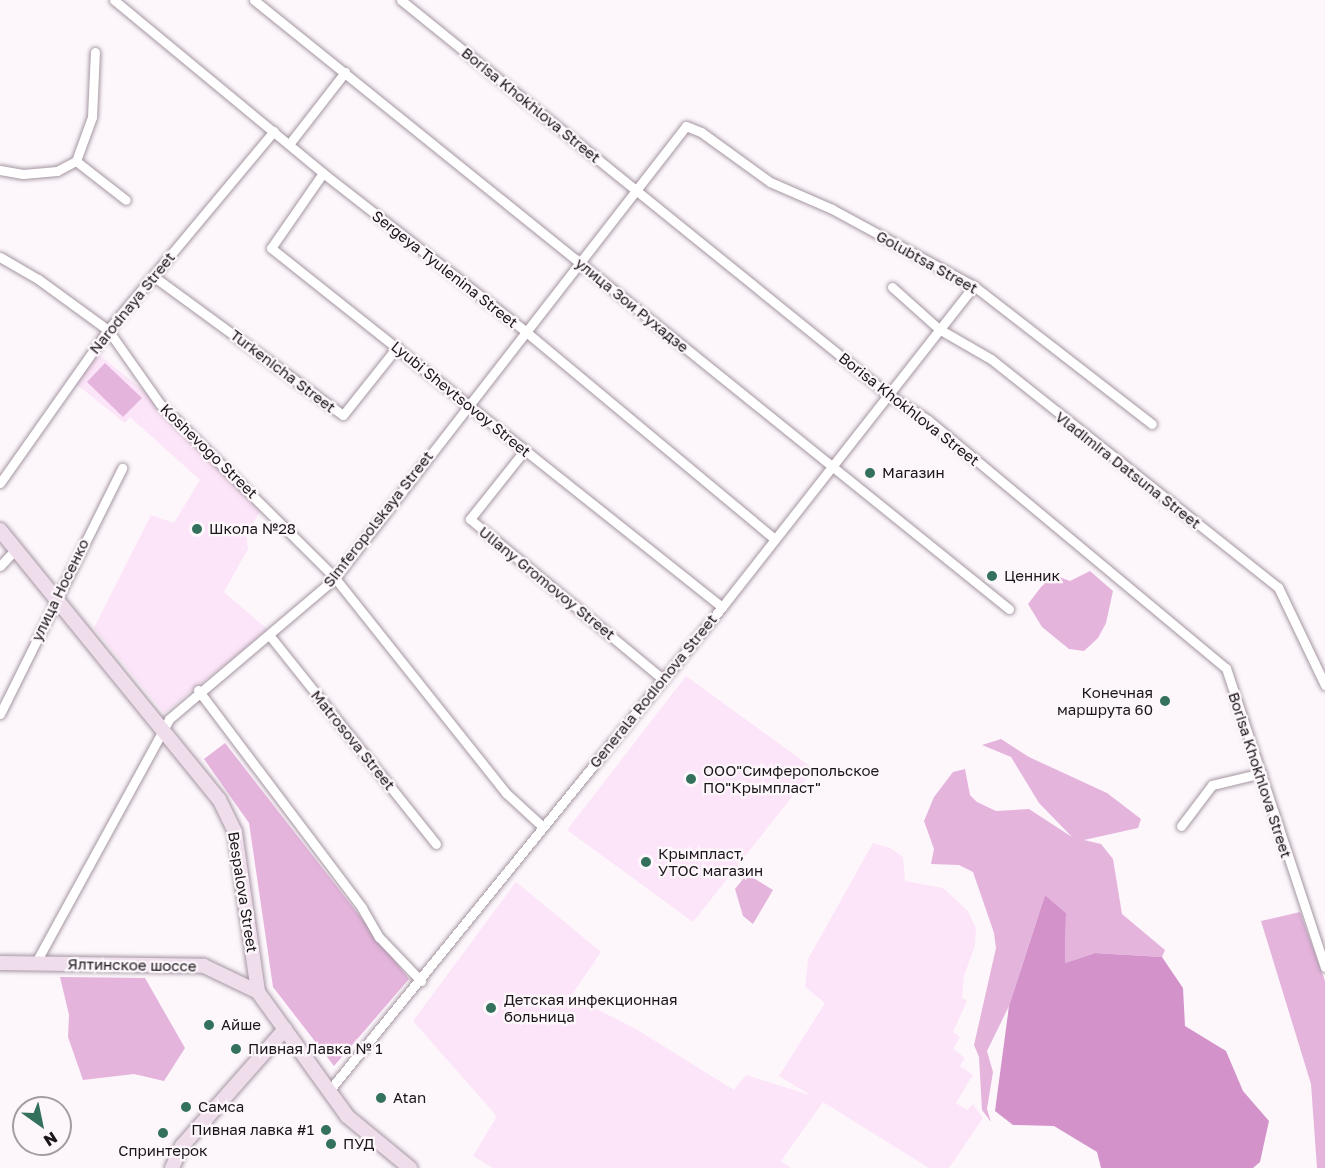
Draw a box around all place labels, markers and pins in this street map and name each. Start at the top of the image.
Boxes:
place label: Магазин [882,464,945,482]
marker: Магазин [863,466,877,480]
place label: Школа №28 [209,520,296,538]
marker: Школа №28 [190,522,204,536]
place label: Ценник [1004,567,1060,585]
marker: Ценник [985,569,999,583]
place label: Конечная маршрута 60 [1057,683,1153,718]
marker: Конечная маршрута 60 [1158,694,1172,708]
place label: ООО"Симферопольское ПО"Крымпласт" [703,761,879,796]
marker: ООО"Симферопольское ПО"Крымпласт" [684,772,698,786]
place label: Крымпласт, УТОС магазин [658,844,763,879]
marker: Крымпласт, УТОС магазин [639,855,653,869]
place label: Детская инфекционная больница [504,990,677,1025]
marker: Детская инфекционная больница [482,999,500,1017]
place label: Айше [221,1016,261,1034]
marker: Айше [202,1018,216,1032]
place label: Пивная Лавка № 1 [248,1040,383,1058]
marker: Пивная Лавка № 1 [229,1042,243,1056]
place label: Atan [393,1089,426,1107]
marker: Atan [374,1091,388,1105]
place label: Самса [198,1098,244,1116]
marker: Самса [179,1100,193,1114]
place label: Пивная лавка #1 [191,1121,314,1139]
marker: Пивная лавка #1 [319,1123,333,1137]
marker: Спринтерок [156,1126,170,1140]
place label: ПУД [343,1135,374,1153]
marker: ПУД [324,1137,338,1151]
place label: Спринтерок [118,1142,208,1160]

